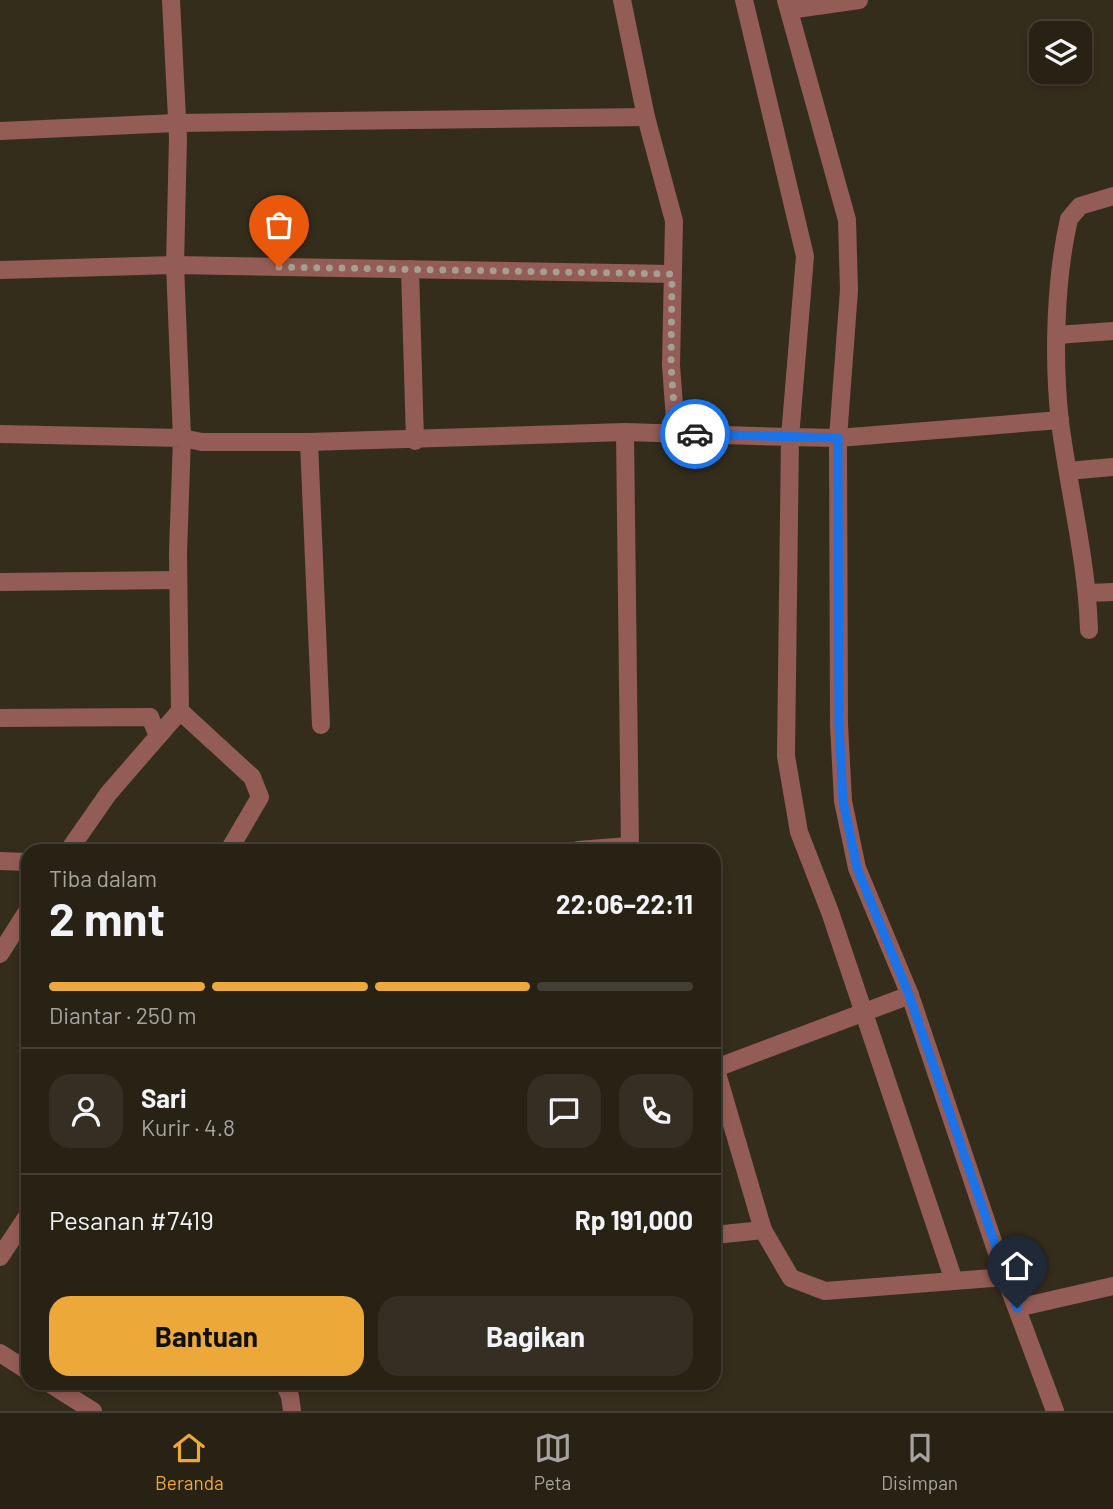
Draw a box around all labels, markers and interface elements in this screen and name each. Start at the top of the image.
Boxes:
map controls [1029,21,1092,84]
button: layers [1029,21,1092,84]
pin [249,195,309,267]
icon: bag [260,206,298,244]
courier [660,399,730,469]
icon: car [676,415,714,453]
text: Tiba dalam [49,864,157,892]
text: 22:06–22:11 [556,888,693,919]
text: 2 mnt [49,890,165,945]
text: Diantar · 250 m [49,1001,197,1029]
button: person [49,1074,123,1148]
button: chat [527,1074,601,1148]
button: phone [619,1074,693,1148]
text: Sari [141,1082,187,1113]
text: Kurir · 4.8 [141,1113,235,1141]
text: Pesanan #7419 [49,1204,214,1235]
text: Rp 191,000 [575,1204,693,1235]
pin [987,1236,1047,1308]
icon: home [998,1247,1036,1285]
button: Bantuan [49,1296,364,1376]
button: Bagikan [378,1296,693,1376]
tab: Beranda [155,1429,224,1494]
tab: Peta [534,1429,572,1494]
tab: Disimpan [881,1429,958,1494]

